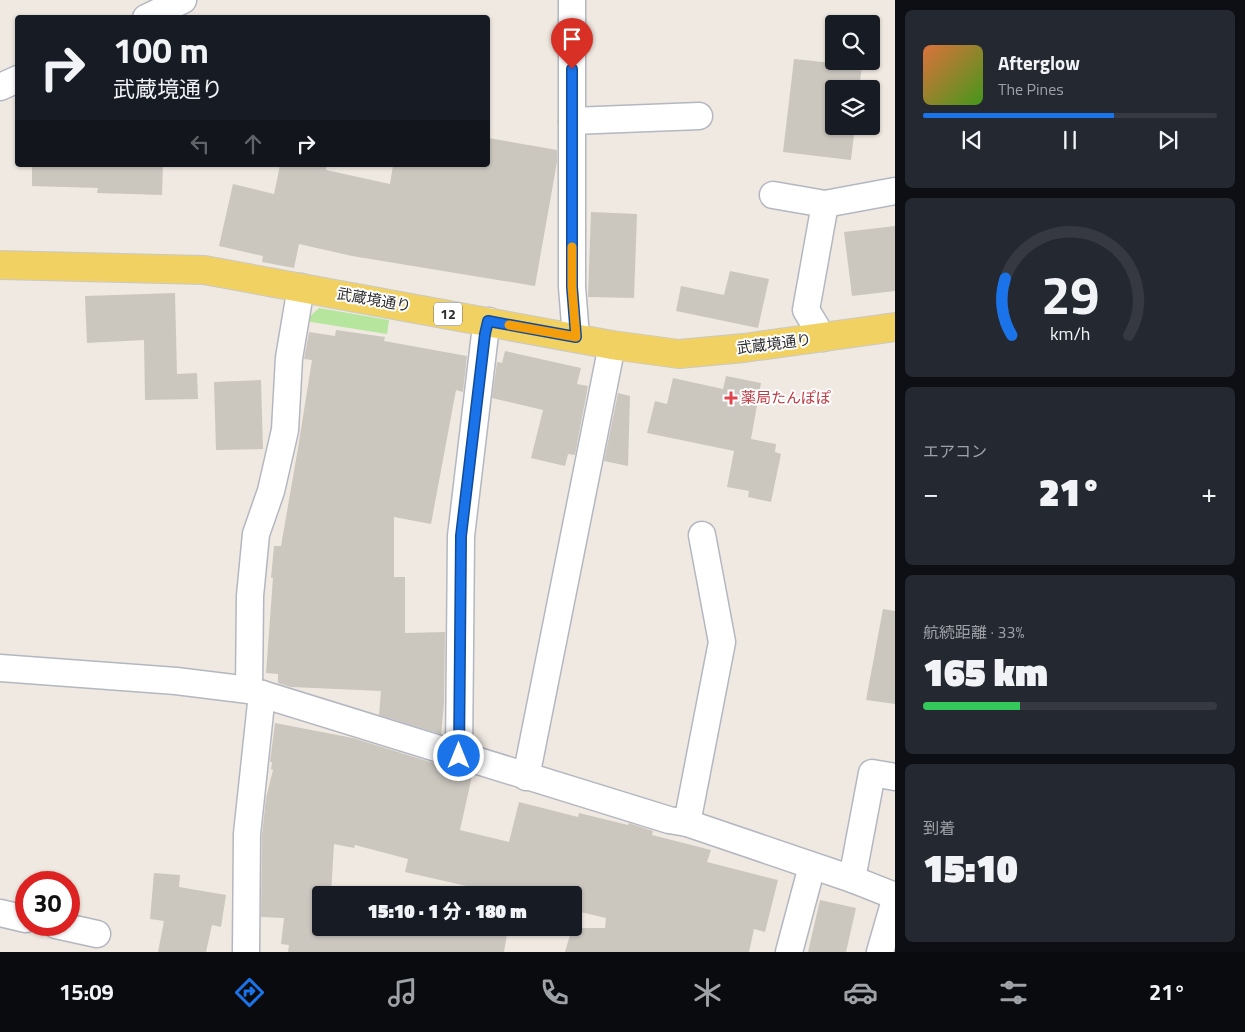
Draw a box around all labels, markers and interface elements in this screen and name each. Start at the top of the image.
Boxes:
map controls [825,15,880,135]
button: search [825,15,880,70]
pin [551,18,593,69]
text: 100 m [113,23,209,77]
icon: arrive [558,25,586,53]
icon: right [30,35,95,100]
text: Afterglow [998,48,1080,77]
text: 武蔵境通り [113,72,223,106]
text: The Pines [998,77,1064,101]
button: layers [825,80,880,135]
icon: previous [958,126,986,154]
icon: pause [1056,126,1084,154]
icon: next [1154,126,1182,154]
icon: left [186,130,214,158]
icon: ahead [239,130,267,158]
icon: right [292,130,320,158]
text: 29 [1041,255,1099,334]
street label: 武蔵境通り [335,282,413,317]
road number: 12 [434,302,462,326]
text: km/h [1050,320,1090,347]
street label: 武蔵境通り [735,328,813,359]
place label: 薬局たんぽぽ [741,386,831,409]
marker: 薬局たんぽぽ [725,392,737,404]
text: エアコン [923,439,987,463]
text: 21° [1039,463,1101,521]
text: − [923,471,939,514]
text: + [1201,471,1217,514]
text: 航続距離 · 33% [923,620,1024,644]
text: 165 km [923,643,1048,701]
position arrow [432,729,484,781]
text: 到着 [923,816,955,840]
text: 15:10 [923,839,1018,897]
speed limit sign: 30 [15,871,80,936]
text: 15:10 · 1 分 · 180 m [367,896,527,925]
text: 15:09 [59,975,114,1009]
icon: directions [232,975,267,1010]
icon: music [385,975,420,1010]
icon: phone [537,975,572,1010]
icon: climate [690,975,725,1010]
icon: car [843,975,878,1010]
icon: filters [996,975,1031,1010]
text: 21° [1149,975,1186,1009]

